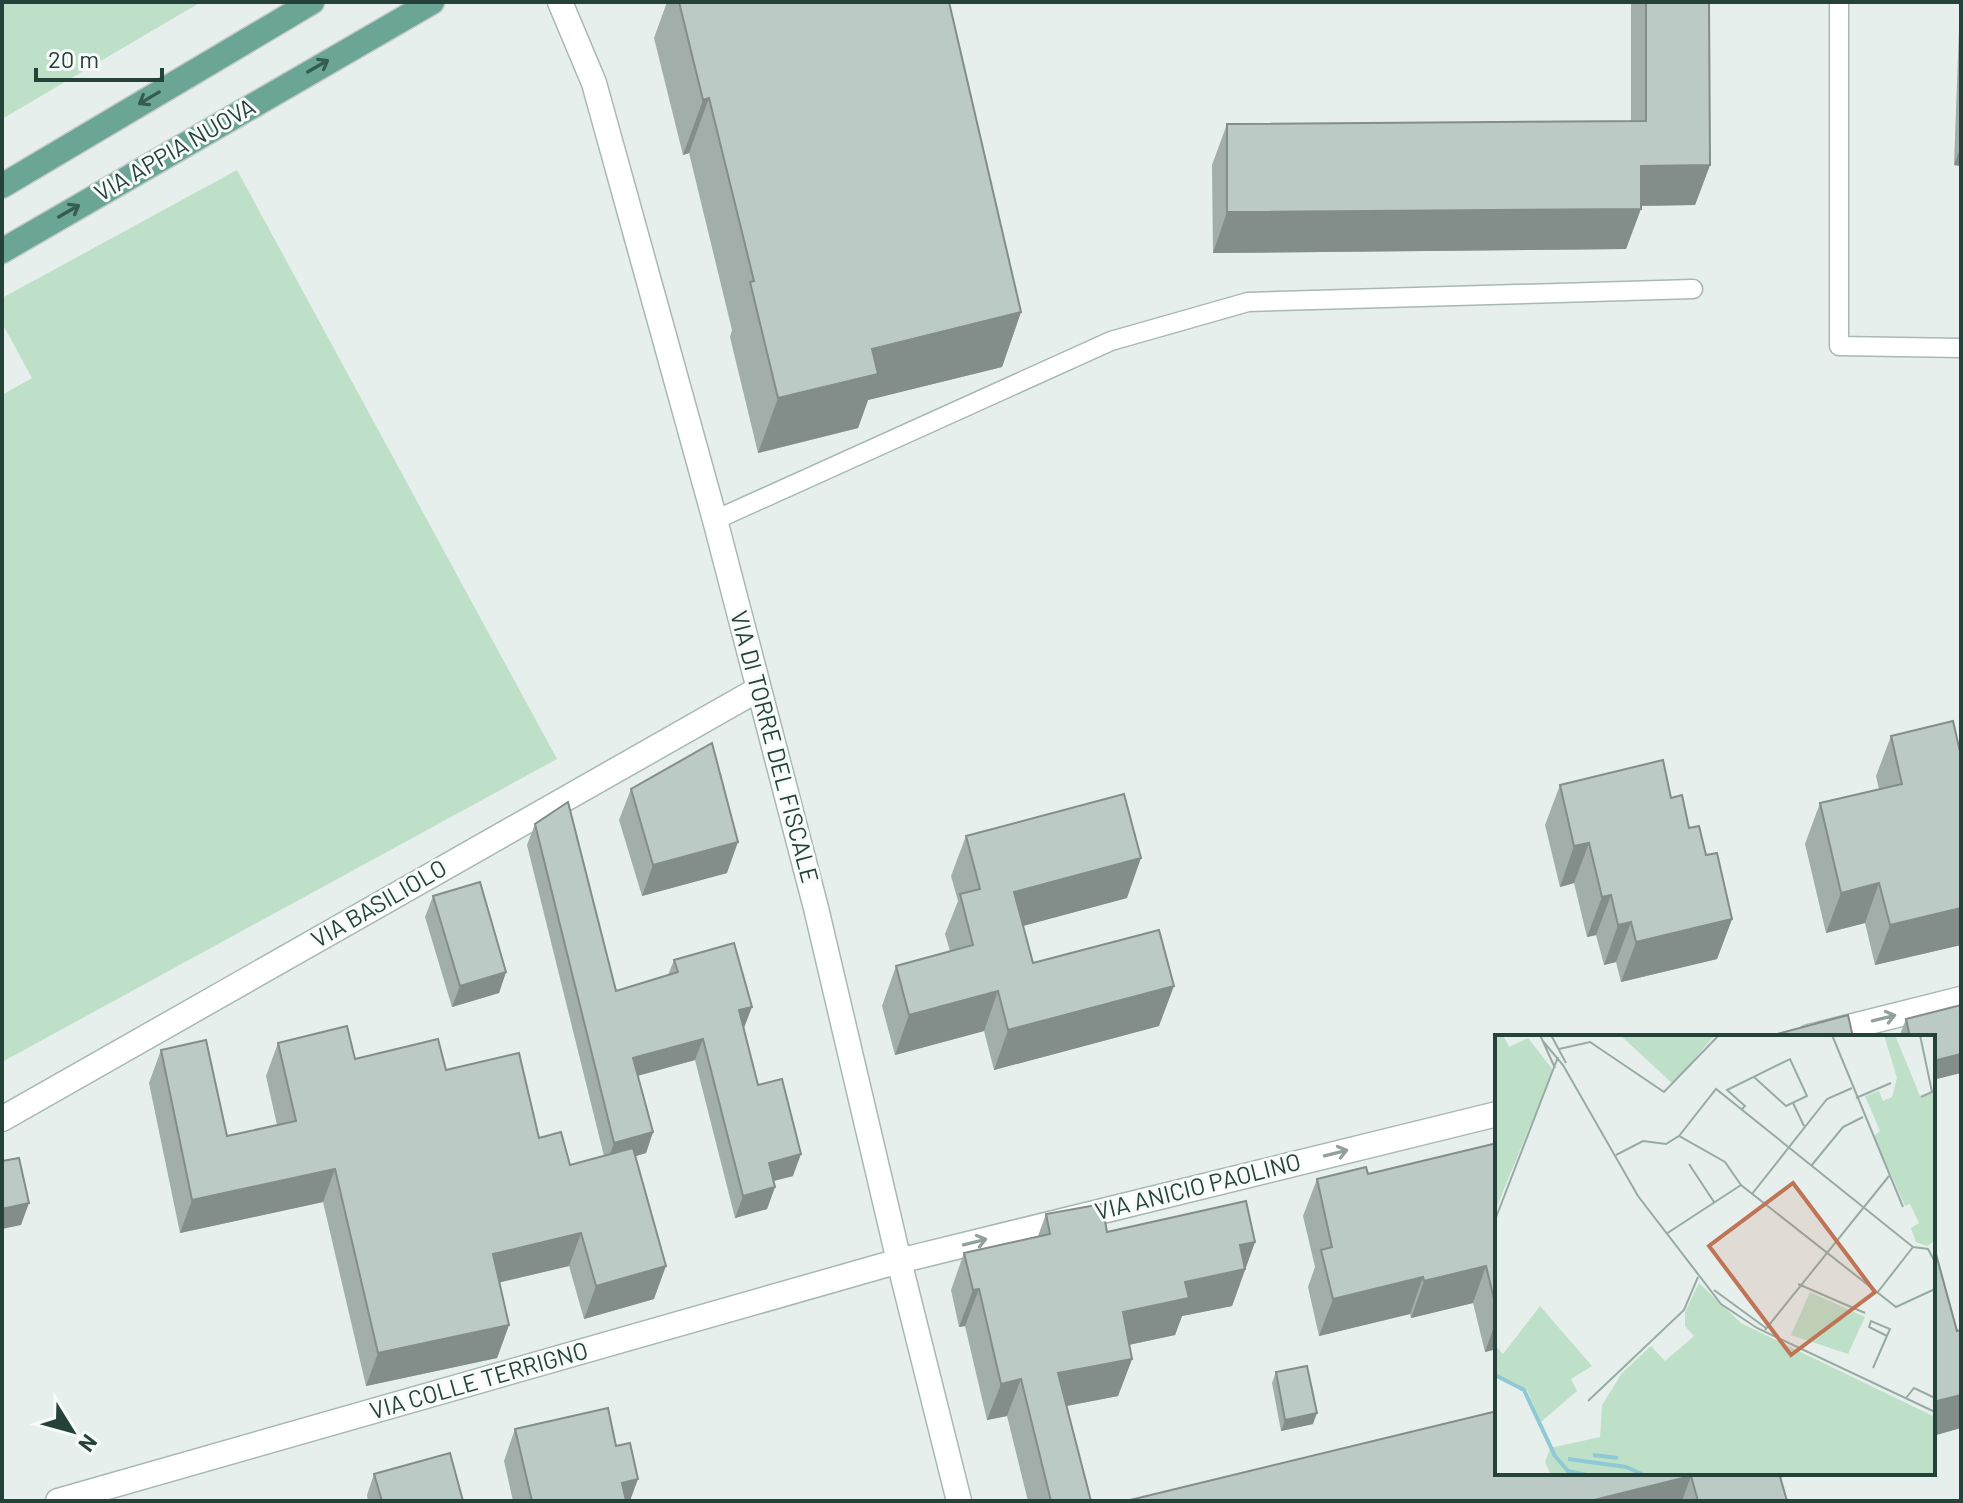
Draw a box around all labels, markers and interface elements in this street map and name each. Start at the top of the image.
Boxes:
scale bar [36,32,162,82]
text: 20 m [48,44,99,73]
one-way arrow [306,58,329,74]
one-way arrow [138,90,161,106]
street label: VIA APPIA NUOVA [89,91,260,207]
one-way arrow [57,203,80,219]
street label: VIA DI TORRE DEL FISCALE [725,607,826,886]
street label: VIA BASILIOLO [305,852,451,953]
one-way arrow [1871,1010,1897,1025]
inset map [1495,1035,1935,1475]
one-way arrow [1323,1145,1348,1160]
street label: VIA ANICIO PAOLINO [1092,1146,1304,1225]
one-way arrow [961,1234,987,1249]
street label: VIA COLLE TERRIGNO [366,1335,591,1425]
north arrow [32,1391,112,1471]
text: N [74,1430,104,1457]

